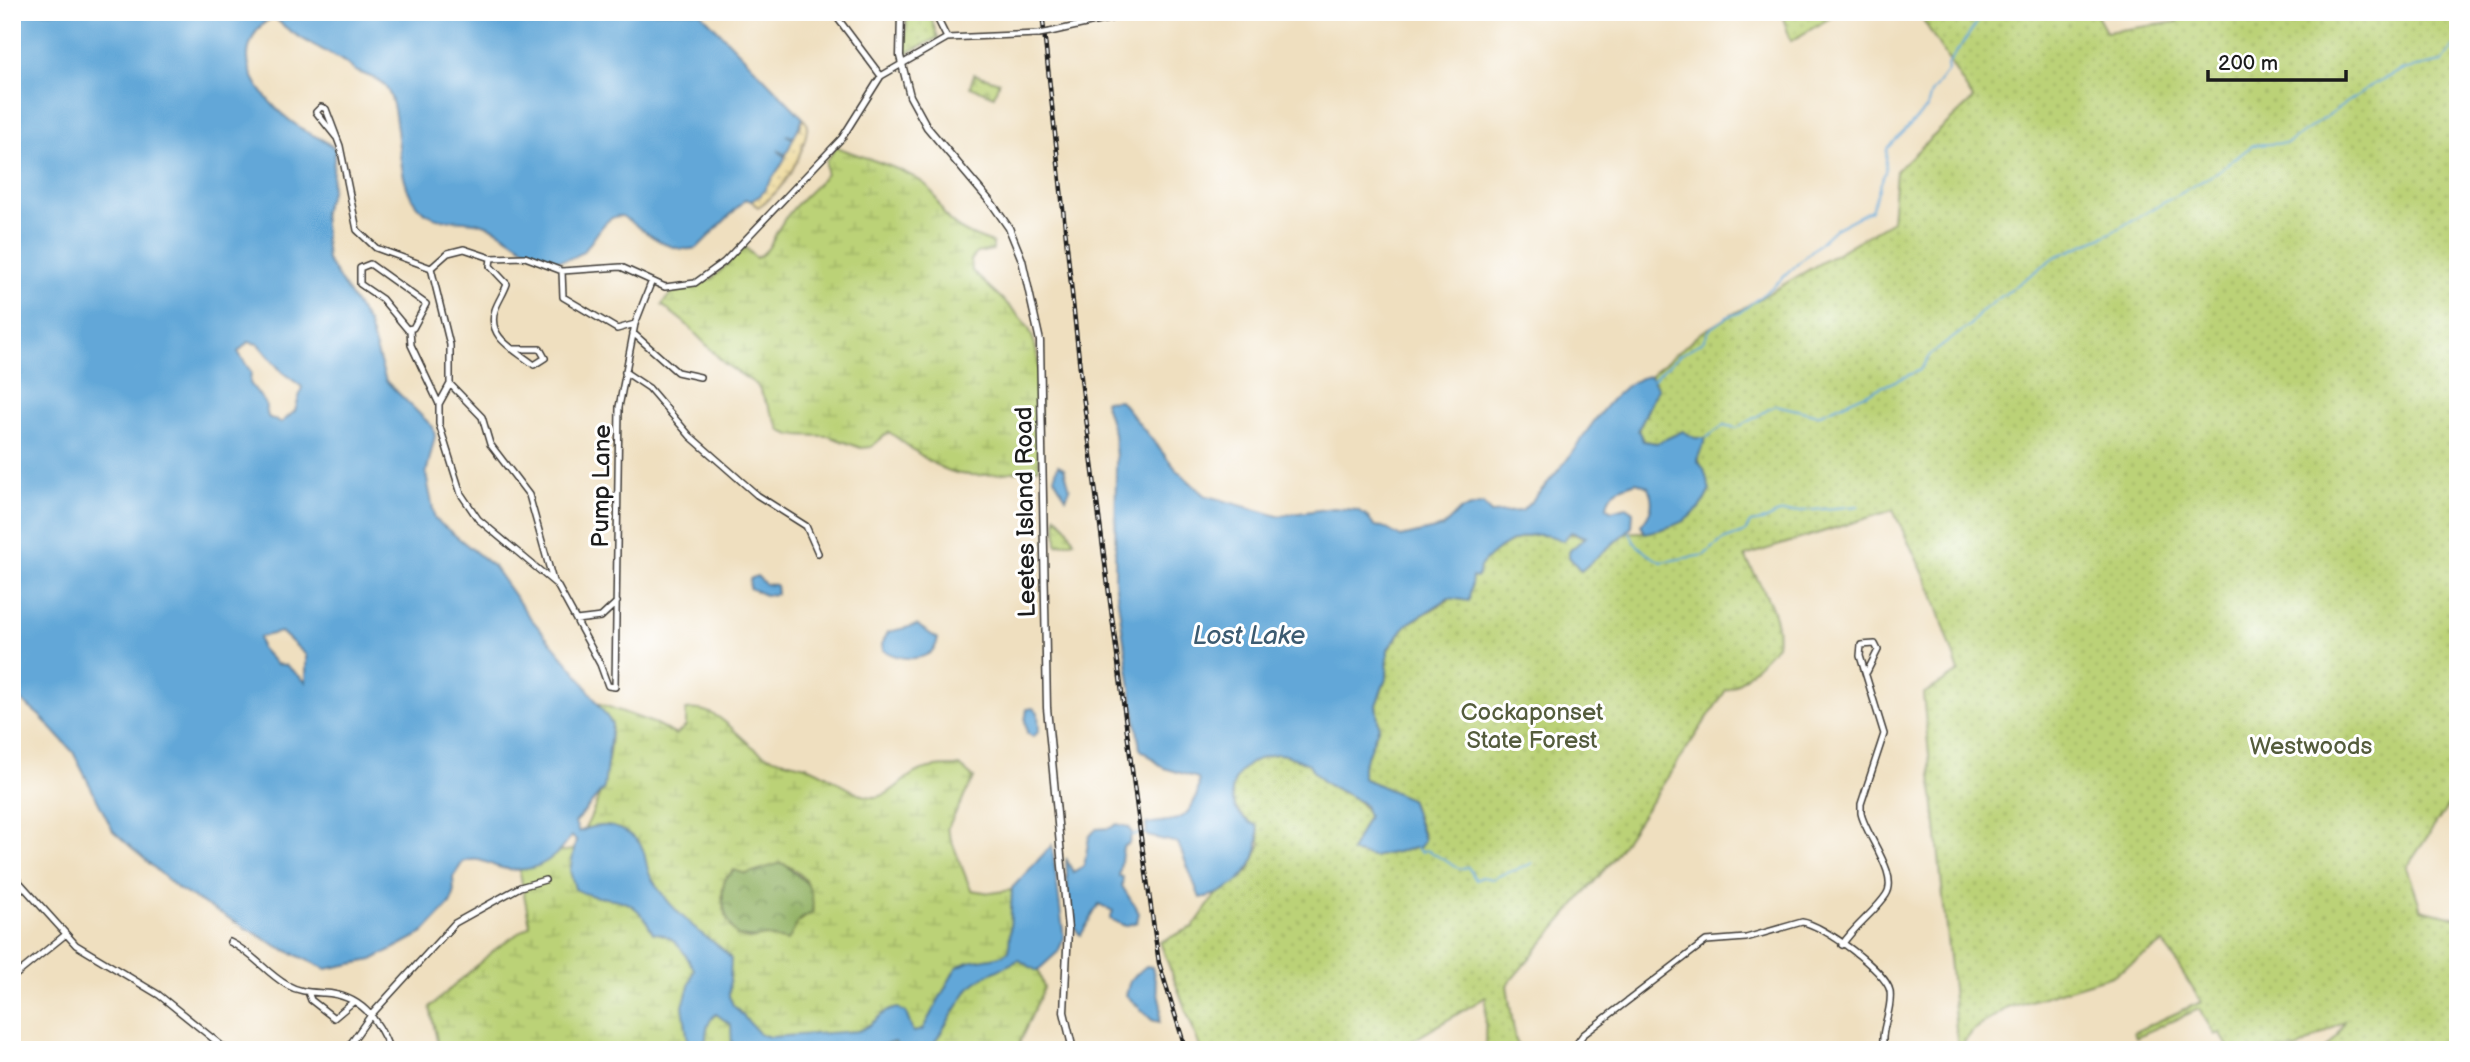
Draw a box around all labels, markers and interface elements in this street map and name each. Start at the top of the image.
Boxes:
scale bar [2208,38,2346,82]
text: 200 m [2218,51,2278,76]
street label: Leetes Island Road [1009,406,1042,618]
street label: Pump Lane [586,424,617,548]
water label: Lost Lake [1193,621,1305,652]
park label: Cockaponset State Forest [1461,698,1604,755]
park label: Westwoods [2250,732,2373,761]

